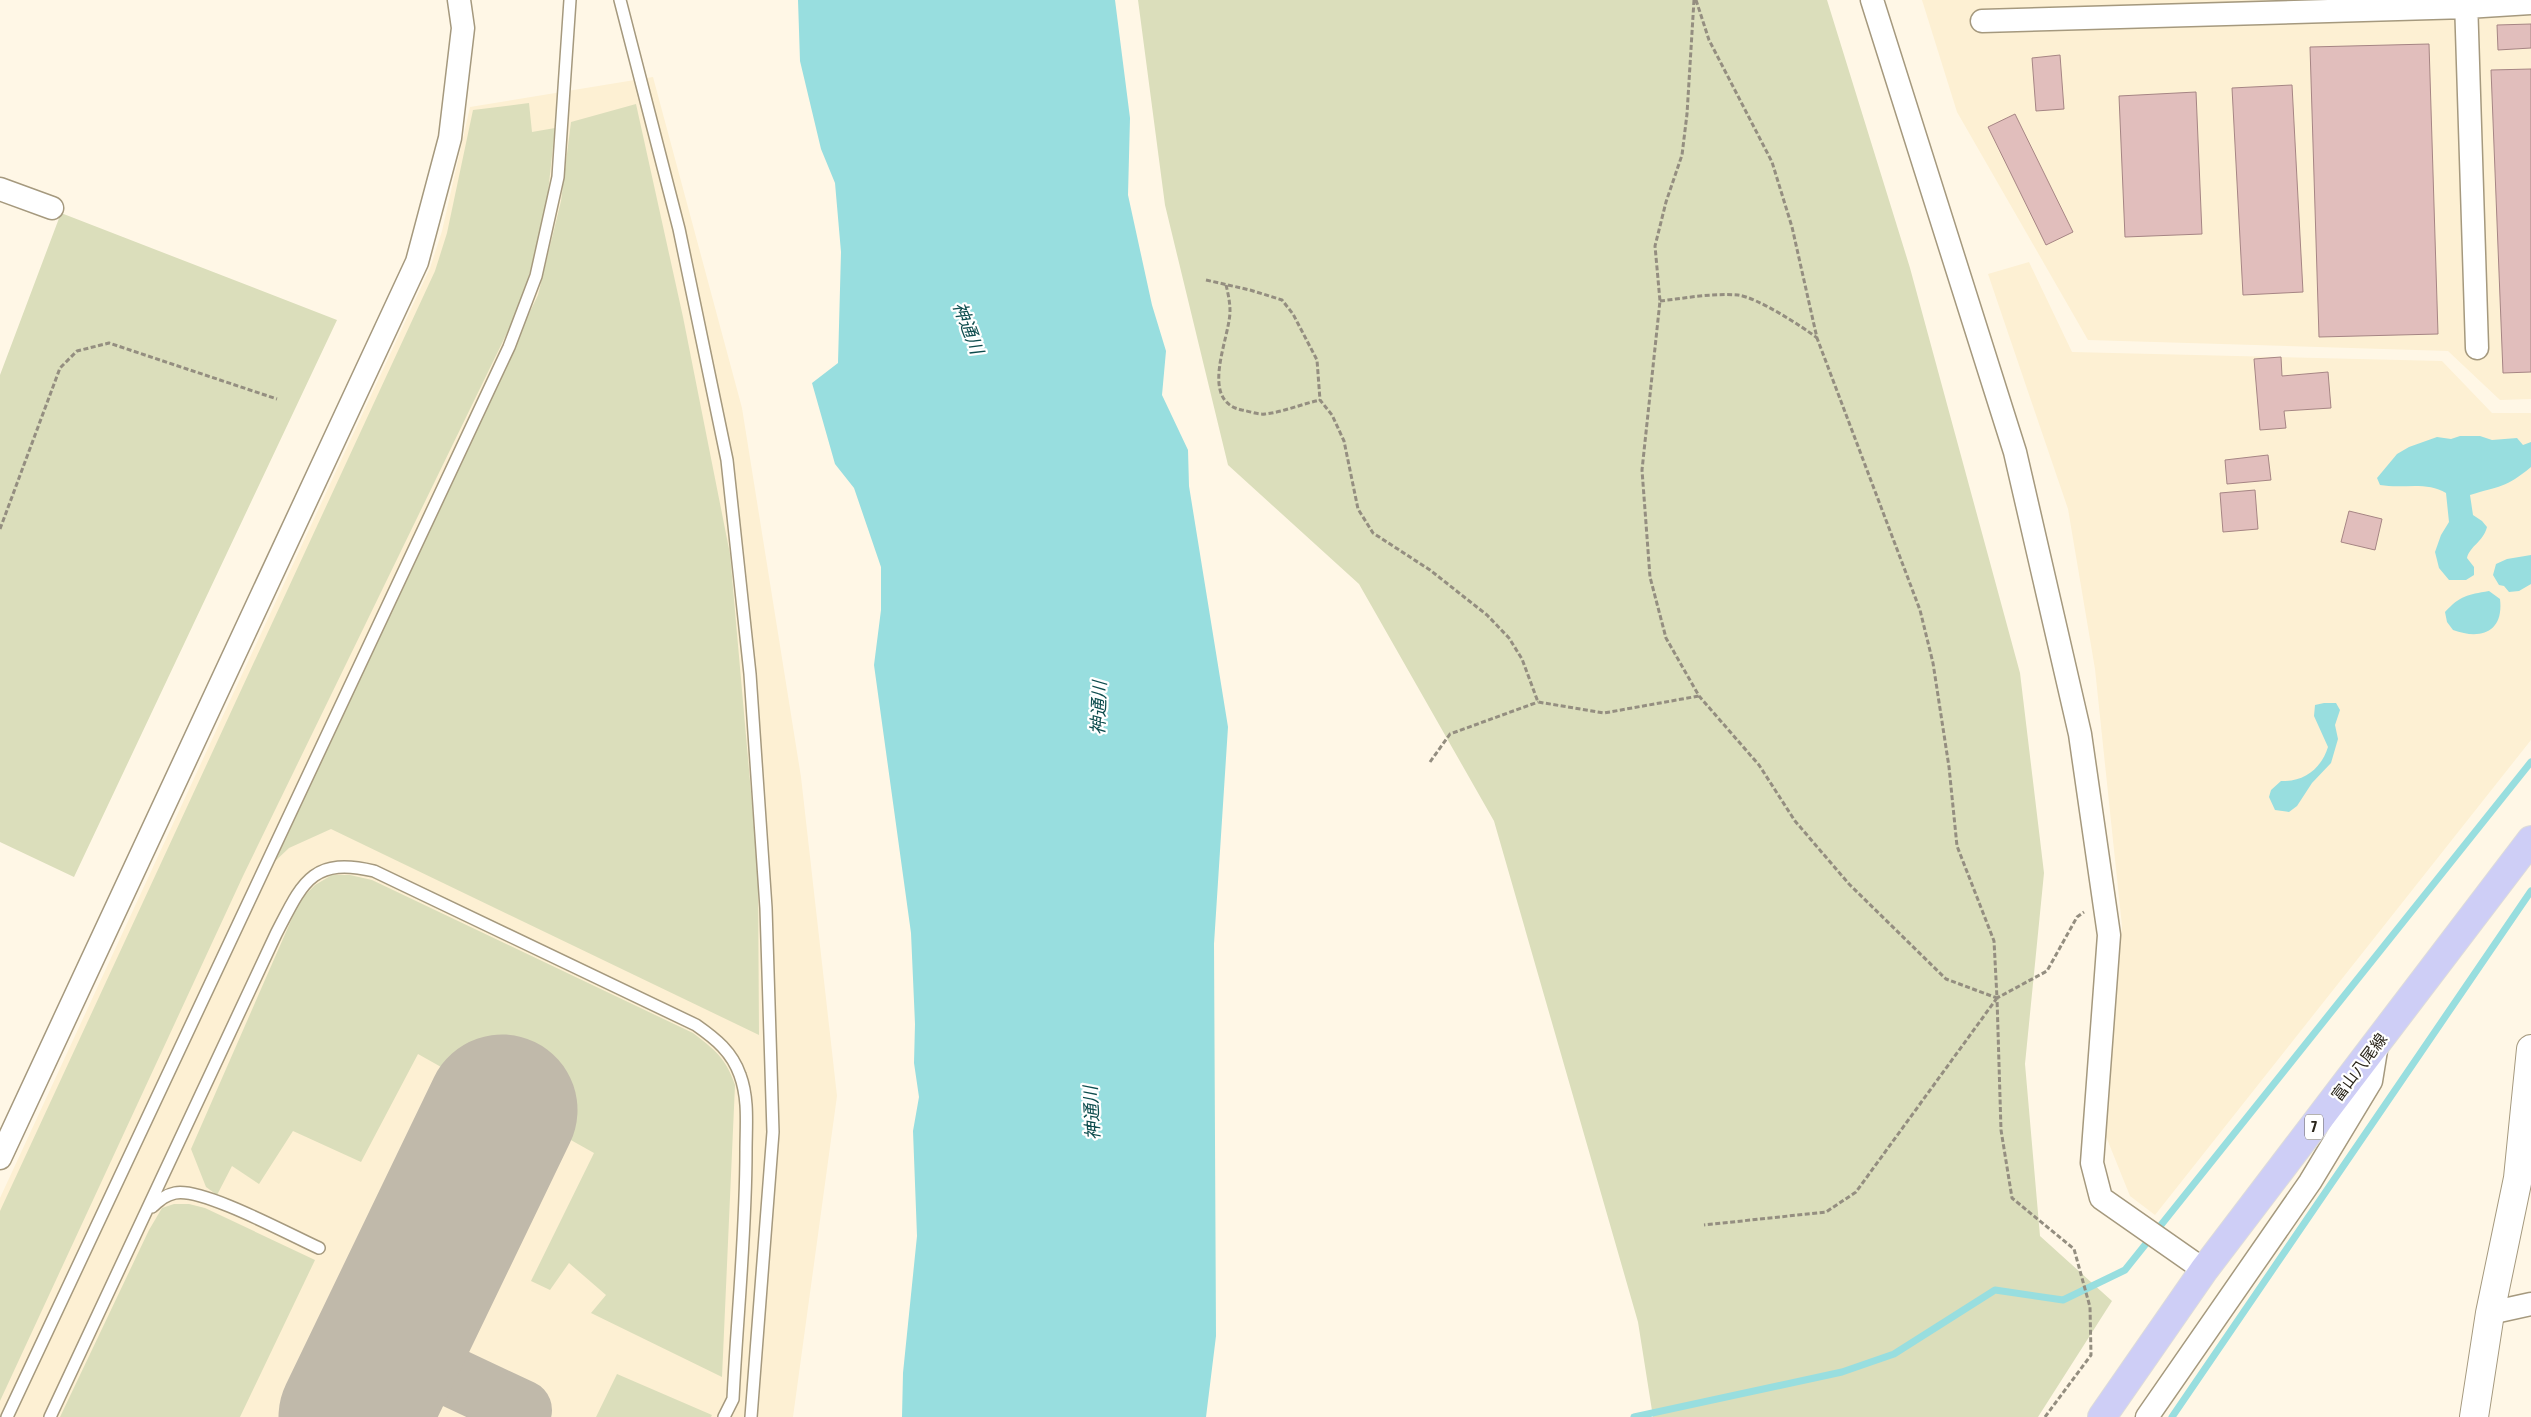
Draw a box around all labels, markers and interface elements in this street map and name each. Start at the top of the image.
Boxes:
water label: 神通川 [949,299,989,359]
water label: 神通川 [1087,679,1110,735]
street label: 富山八尾線 [2328,1030,2390,1104]
water label: 神通川 [1079,1084,1103,1141]
road number: 7 [2305,1114,2323,1140]

